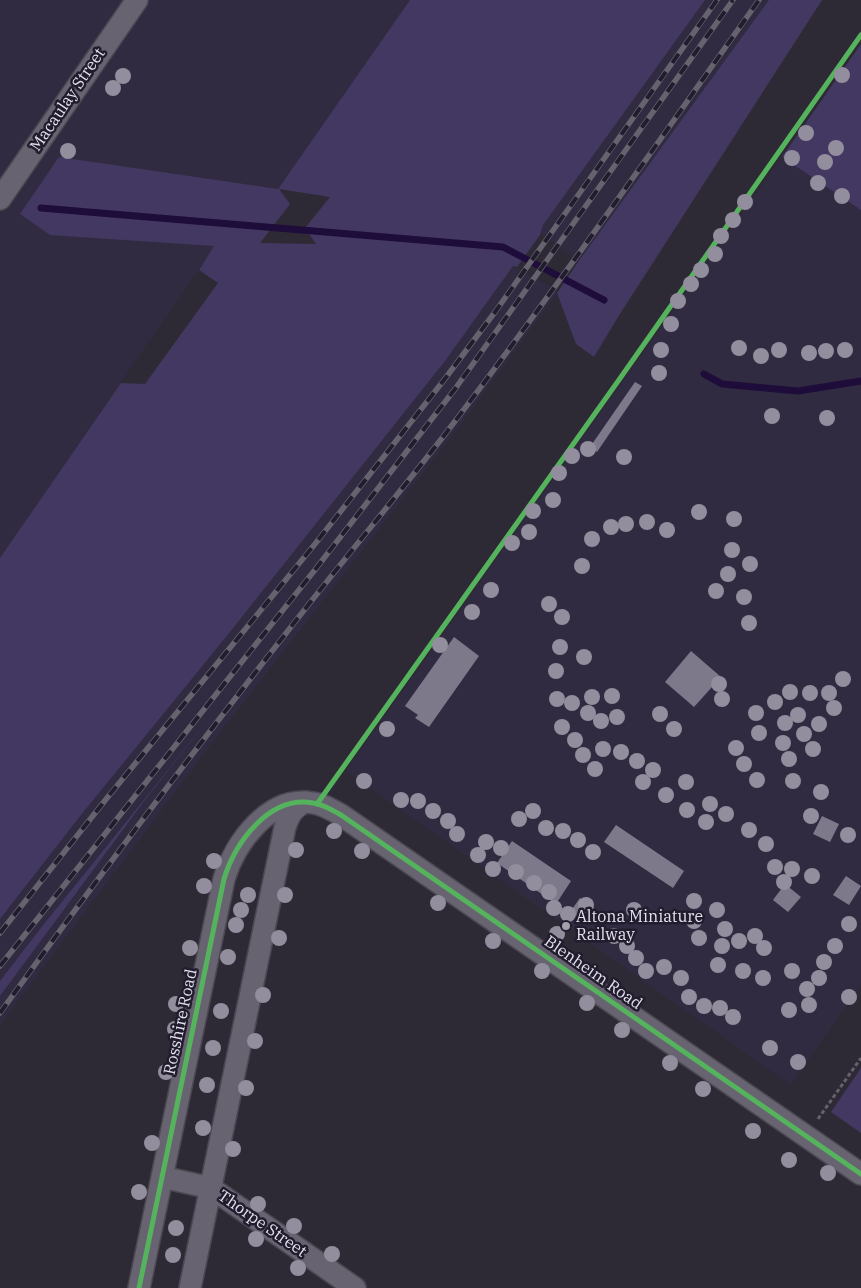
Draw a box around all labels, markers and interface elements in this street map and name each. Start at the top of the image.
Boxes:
street label: Macaulay Street [26,45,110,155]
place label: Altona Miniature Railway [576,907,703,945]
marker: Altona Miniature Railway [560,920,572,932]
street label: Blenheim Road [540,932,646,1014]
street label: Rosshire Road [160,967,202,1077]
street label: Thorpe Street [214,1186,310,1262]

